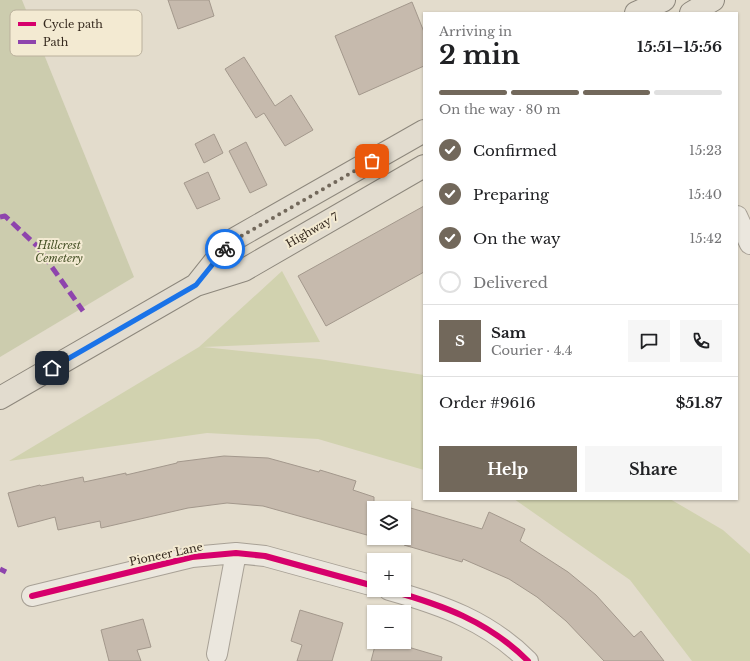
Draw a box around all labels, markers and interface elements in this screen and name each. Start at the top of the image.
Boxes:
legend [10,10,142,56]
text: Cycle path [43,17,103,31]
text: Arriving in [439,23,512,40]
text: Path [43,35,69,49]
text: 15:51–15:56 [637,37,722,56]
text: 2 min [439,39,520,71]
text: On the way · 80 m [439,101,560,118]
icon: check [439,139,461,161]
text: Confirmed [473,141,557,160]
text: 15:23 [689,142,722,159]
pin [355,144,389,178]
icon: bag [361,150,383,172]
icon: check [439,183,461,205]
text: Preparing [473,185,549,204]
text: 15:40 [688,186,722,203]
street label: Highway 7 [283,209,341,251]
icon: check [439,227,461,249]
courier [205,229,245,269]
text: On the way [473,229,561,248]
text: 15:42 [689,230,722,247]
park label: Hillcrest Cemetery [35,238,83,265]
icon: bike [214,238,236,260]
text: Delivered [473,273,548,292]
button: chat [628,320,670,362]
button: phone [680,320,722,362]
text: Sam [491,323,526,342]
text: S [455,331,465,350]
text: Courier · 4.4 [491,342,572,359]
pin [35,351,69,385]
icon: home [41,357,63,379]
text: Order #9616 [439,393,536,412]
text: $51.87 [676,393,722,412]
button: Help [439,446,577,492]
button: Share [585,446,722,492]
map controls [367,501,411,649]
button: layers [367,501,411,545]
street label: Pioneer Lane [128,539,204,569]
button: + [367,553,411,597]
button: − [367,605,411,649]

